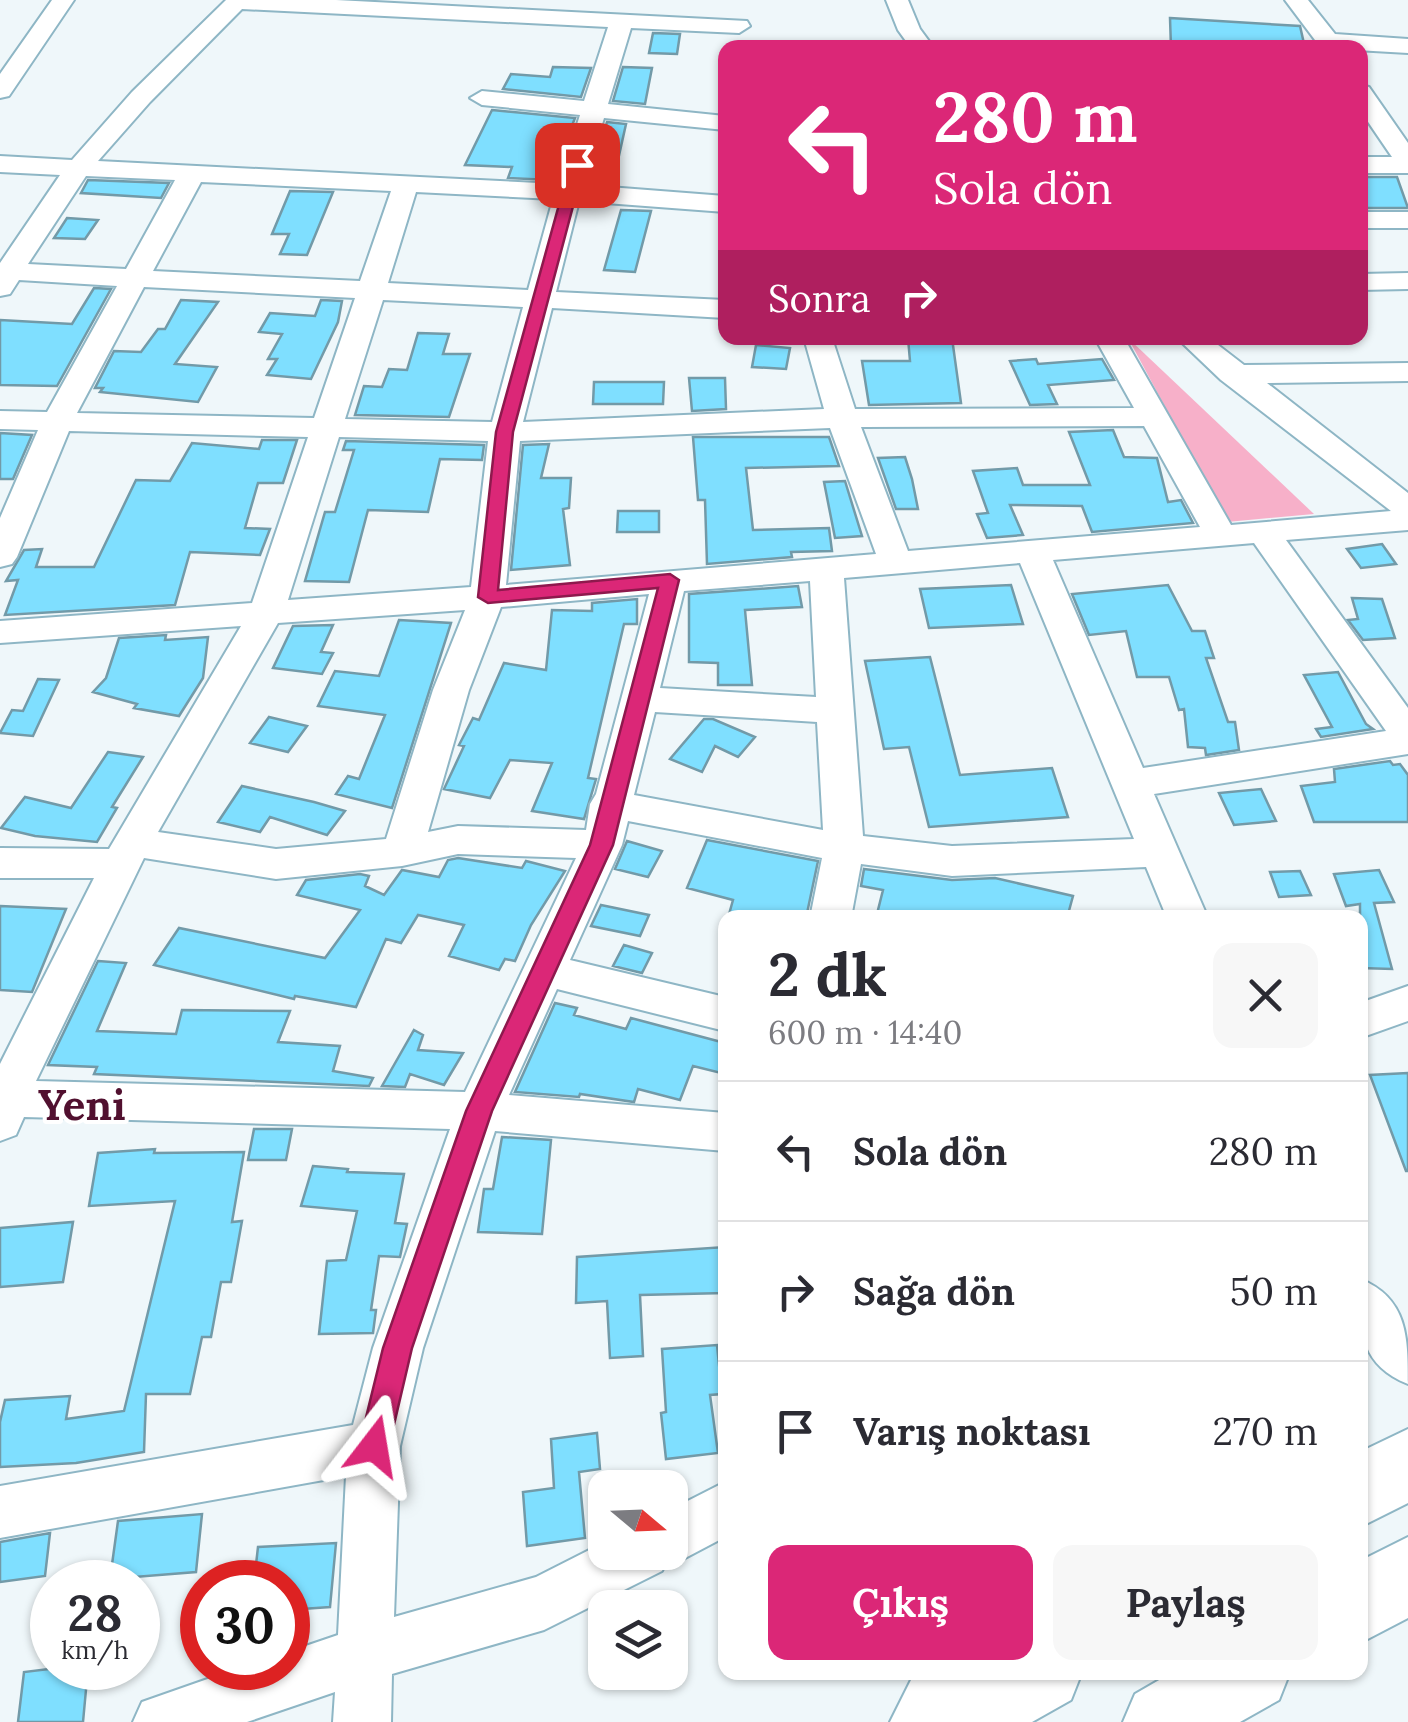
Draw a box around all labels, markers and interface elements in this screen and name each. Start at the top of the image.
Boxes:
text: 280 m [933,72,1138,161]
icon: left [768,80,898,210]
pin [535,123,620,208]
icon: arrive [550,138,605,193]
text: Sola dön [933,159,1113,216]
icon: right [891,270,946,325]
text: Sonra [768,274,871,322]
text: 2 dk [768,936,887,1012]
button: close [1213,943,1318,1048]
text: 600 m · 14:40 [768,1012,962,1053]
district label: Yeni [38,1078,126,1132]
icon: left [768,1124,823,1179]
text: Sola dön [853,1127,1007,1175]
text: 280 m [1209,1127,1318,1175]
icon: right [768,1264,823,1319]
text: Sağa dön [853,1267,1015,1315]
text: 50 m [1230,1267,1318,1315]
position arrow [322,1394,426,1498]
icon: arrive [768,1404,823,1459]
text: Varış noktası [853,1407,1090,1455]
text: 270 m [1213,1407,1318,1455]
north arrow [588,1470,688,1570]
map controls [588,1470,688,1690]
button: Çıkış [768,1545,1033,1660]
button: Paylaş [1053,1545,1318,1660]
speed limit sign: 30 [180,1560,310,1690]
text: 28 [67,1581,123,1645]
button: layers [588,1590,688,1690]
text: km/h [61,1634,129,1666]

